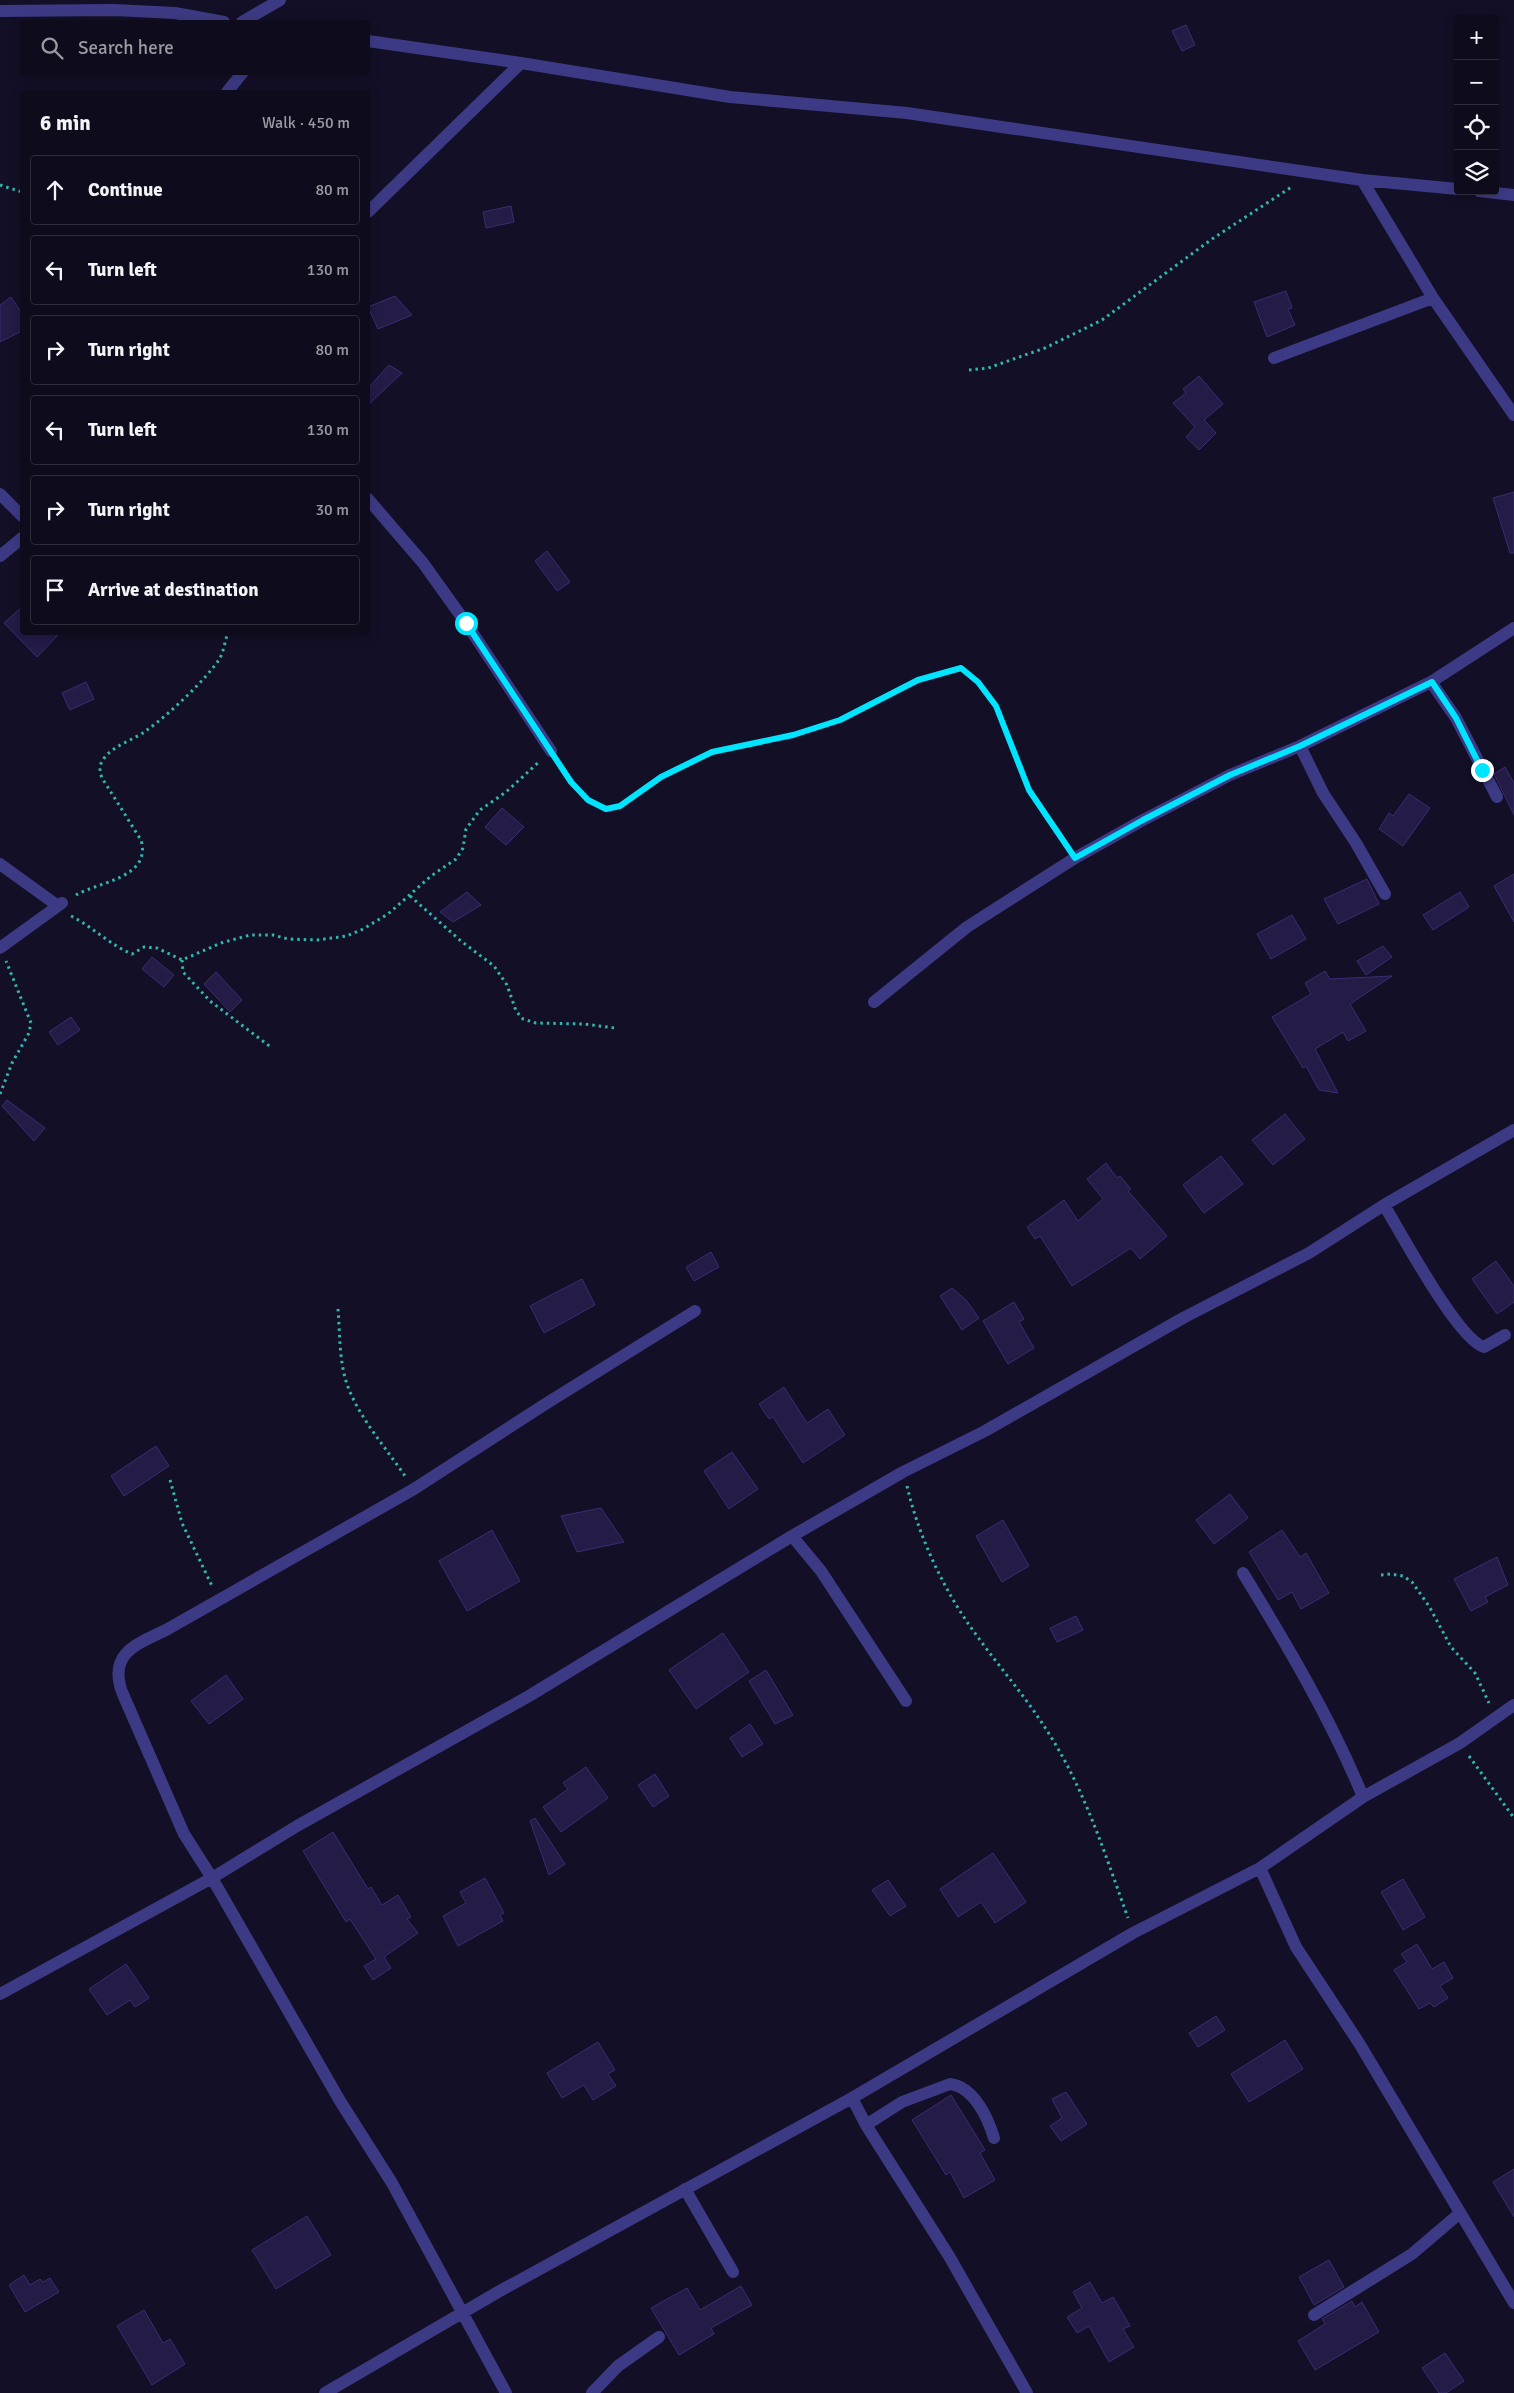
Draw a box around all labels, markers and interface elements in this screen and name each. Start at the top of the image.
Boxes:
map controls [1454,15,1499,195]
button: + [1454,15,1499,60]
search box [20,20,370,75]
icon: search [38,34,66,62]
text: Search here [78,36,174,60]
button: − [1454,60,1499,105]
button: locate [1454,105,1499,150]
text: 6 min [40,110,91,136]
text: Walk · 450 m [262,113,350,133]
button: layers [1454,150,1499,195]
icon: ahead [41,176,69,204]
text: Continue [88,178,163,202]
text: 80 m [315,180,349,200]
icon: left [41,256,69,284]
text: Turn left [88,258,157,282]
text: 130 m [307,260,349,280]
icon: right [41,336,69,364]
text: Turn right [88,338,170,362]
text: 80 m [315,340,349,360]
icon: left [41,416,69,444]
text: Turn left [88,418,157,442]
text: 130 m [307,420,349,440]
icon: right [41,496,69,524]
text: Turn right [88,498,170,522]
text: 30 m [315,500,349,520]
icon: arrive [41,576,69,604]
text: Arrive at destination [88,578,259,602]
route start [455,612,478,635]
route end [1471,759,1494,782]

